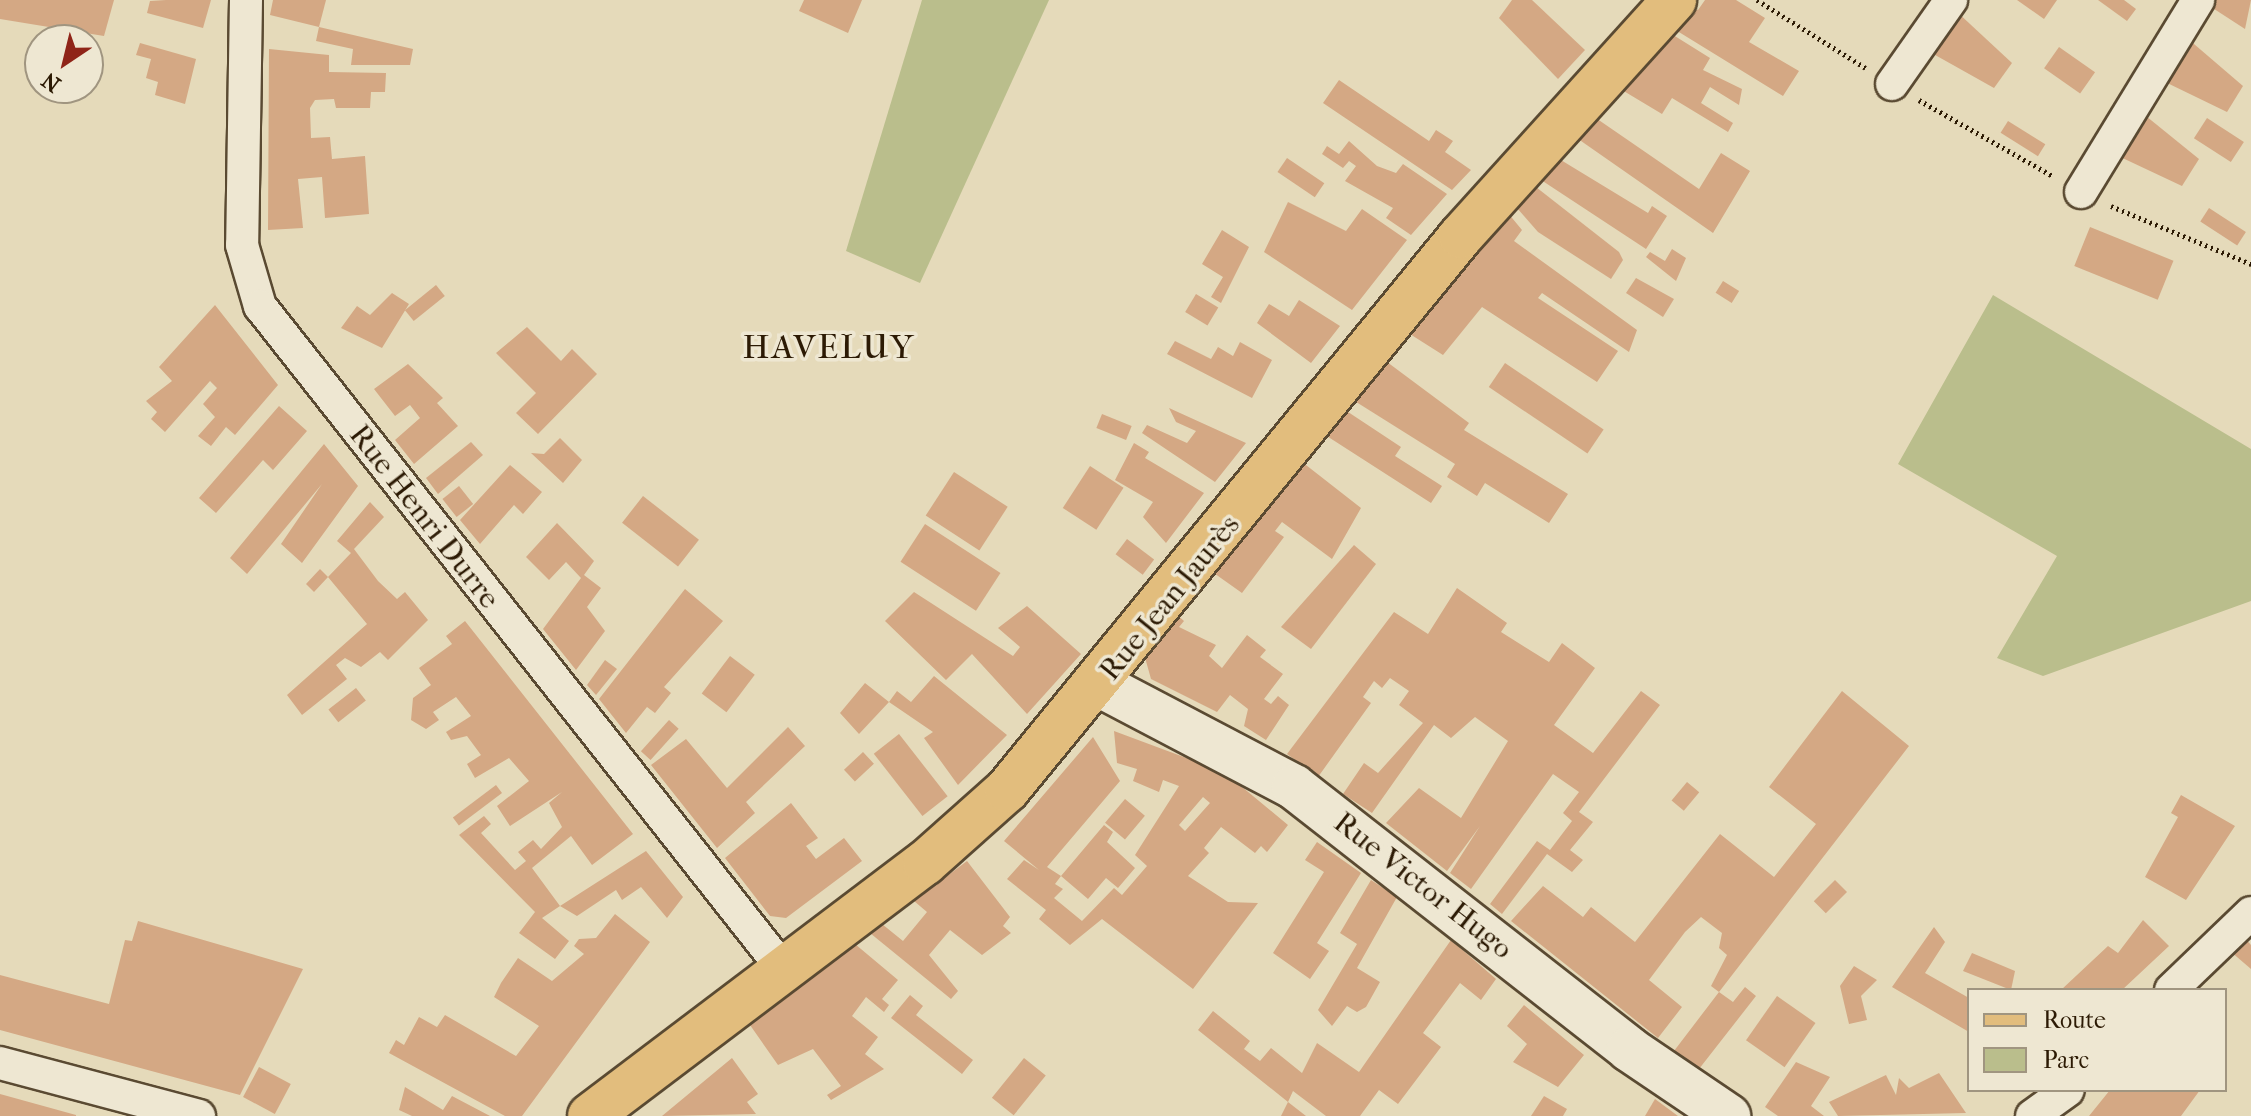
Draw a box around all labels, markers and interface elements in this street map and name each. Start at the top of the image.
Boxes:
north arrow [24,24,104,104]
text: N [37,67,66,97]
district label: HAVELUY [743,328,915,368]
street label: Rue Henri Durre [341,418,507,616]
street label: Rue Jean Jaurès [1092,508,1248,688]
street label: Rue Victor Hugo [1326,805,1520,967]
legend [1967,988,2227,1092]
text: Route [2043,1006,2106,1034]
text: Parc [2043,1046,2089,1074]

